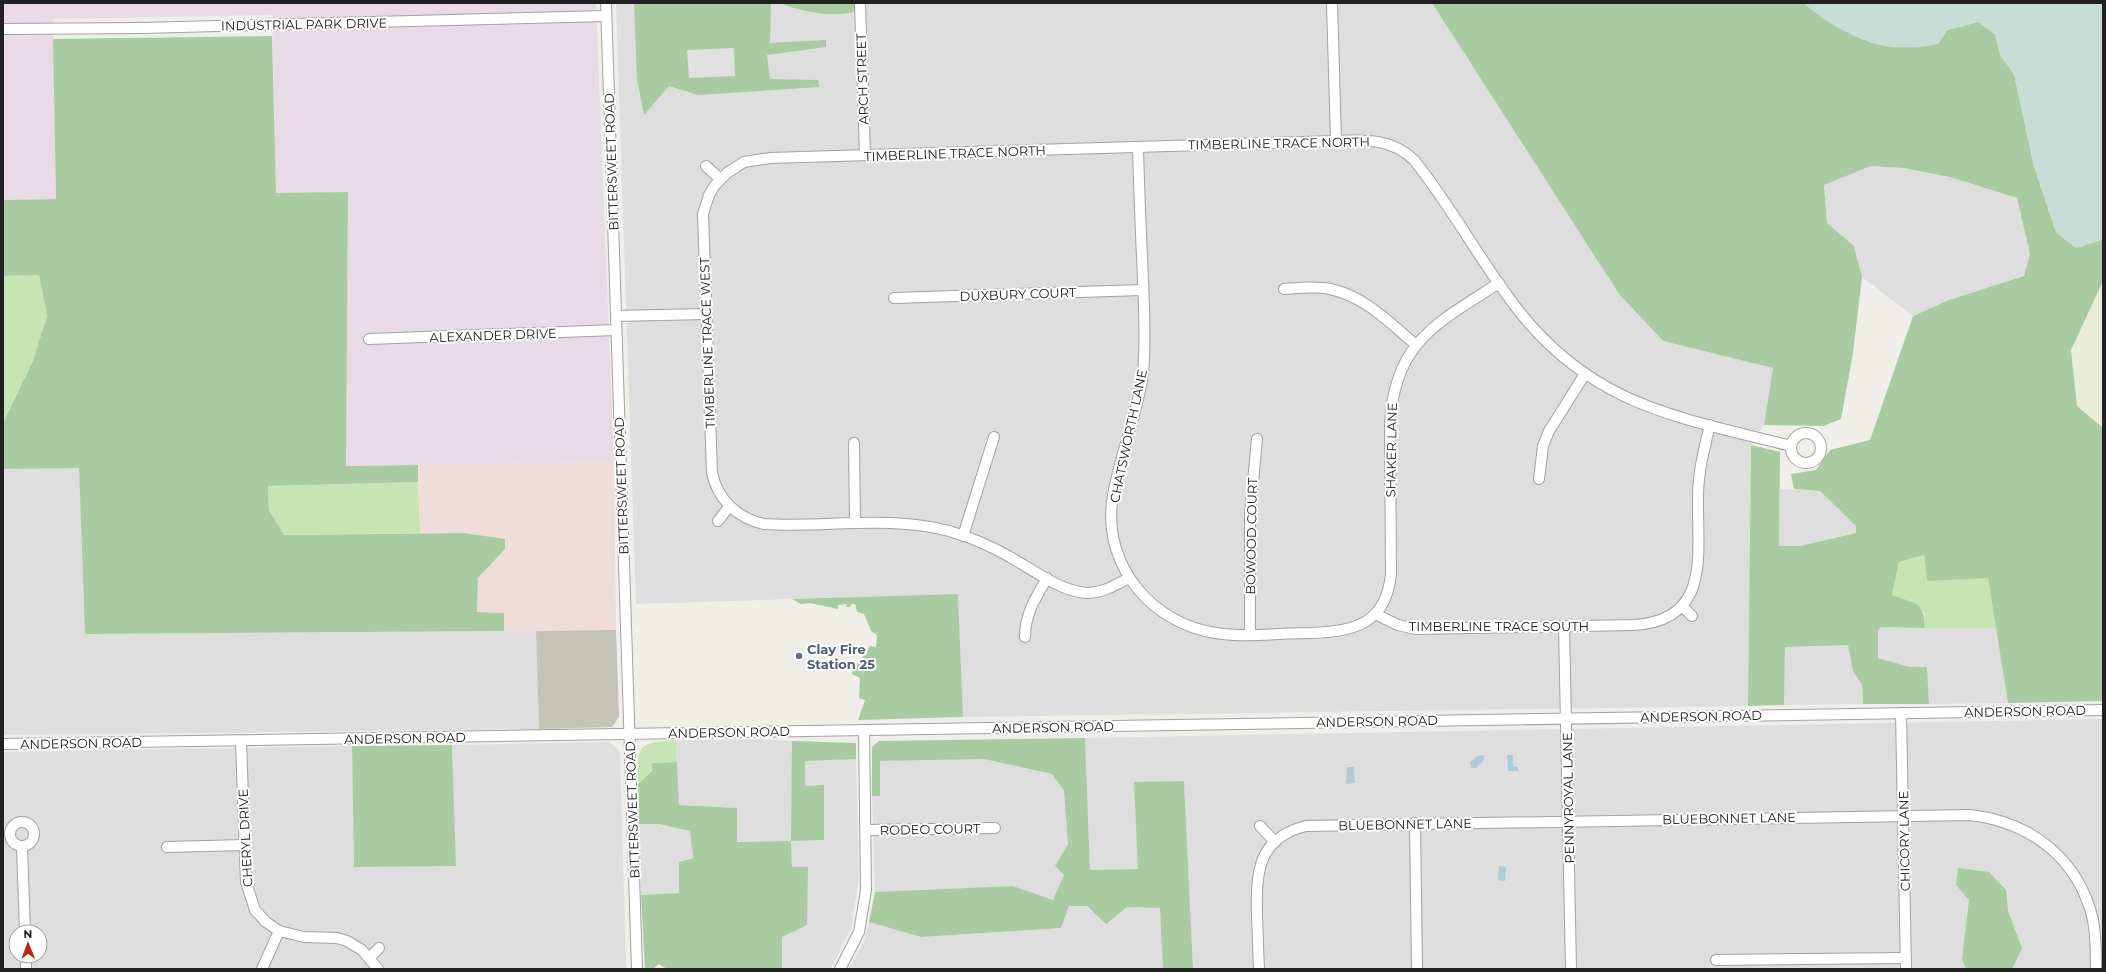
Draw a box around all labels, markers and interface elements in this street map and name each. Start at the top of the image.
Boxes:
street label: INDUSTRIAL PARK DRIVE [221,15,387,33]
street label: ARCH STREET [852,32,872,125]
street label: BITTERSWEET ROAD [601,93,621,231]
street label: TIMBERLINE TRACE NORTH [1188,133,1370,153]
street label: TIMBERLINE TRACE NORTH [864,142,1046,164]
street label: TIMBERLINE TRACE WEST [696,256,718,429]
street label: DUXBURY COURT [959,284,1077,304]
street label: ALEXANDER DRIVE [429,325,557,345]
street label: CHATSWORTH LANE [1106,368,1150,504]
street label: SHAKER LANE [1382,402,1400,498]
street label: BITTERSWEET ROAD [611,417,631,555]
street label: BOWOOD COURT [1242,477,1260,595]
street label: TIMBERLINE TRACE SOUTH [1409,618,1589,634]
place label: Clay Fire Station 25 [807,641,875,672]
marker: Clay Fire Station 25 [794,651,804,661]
street label: ANDERSON ROAD [1964,702,2086,720]
street label: ANDERSON ROAD [1640,707,1762,725]
street label: ANDERSON ROAD [1316,712,1438,730]
street label: ANDERSON ROAD [992,718,1114,736]
street label: ANDERSON ROAD [668,723,790,741]
street label: ANDERSON ROAD [344,729,466,747]
street label: PENNYROYAL LANE [1559,732,1577,864]
street label: ANDERSON ROAD [20,734,142,752]
street label: BITTERSWEET ROAD [622,741,642,879]
street label: CHERYL DRIVE [234,788,256,888]
street label: CHICORY LANE [1895,791,1913,891]
street label: BLUEBONNET LANE [1662,809,1796,827]
street label: BLUEBONNET LANE [1338,815,1472,833]
street label: RODEO COURT [880,820,981,838]
north arrow [8,924,48,964]
text: N [23,927,32,941]

